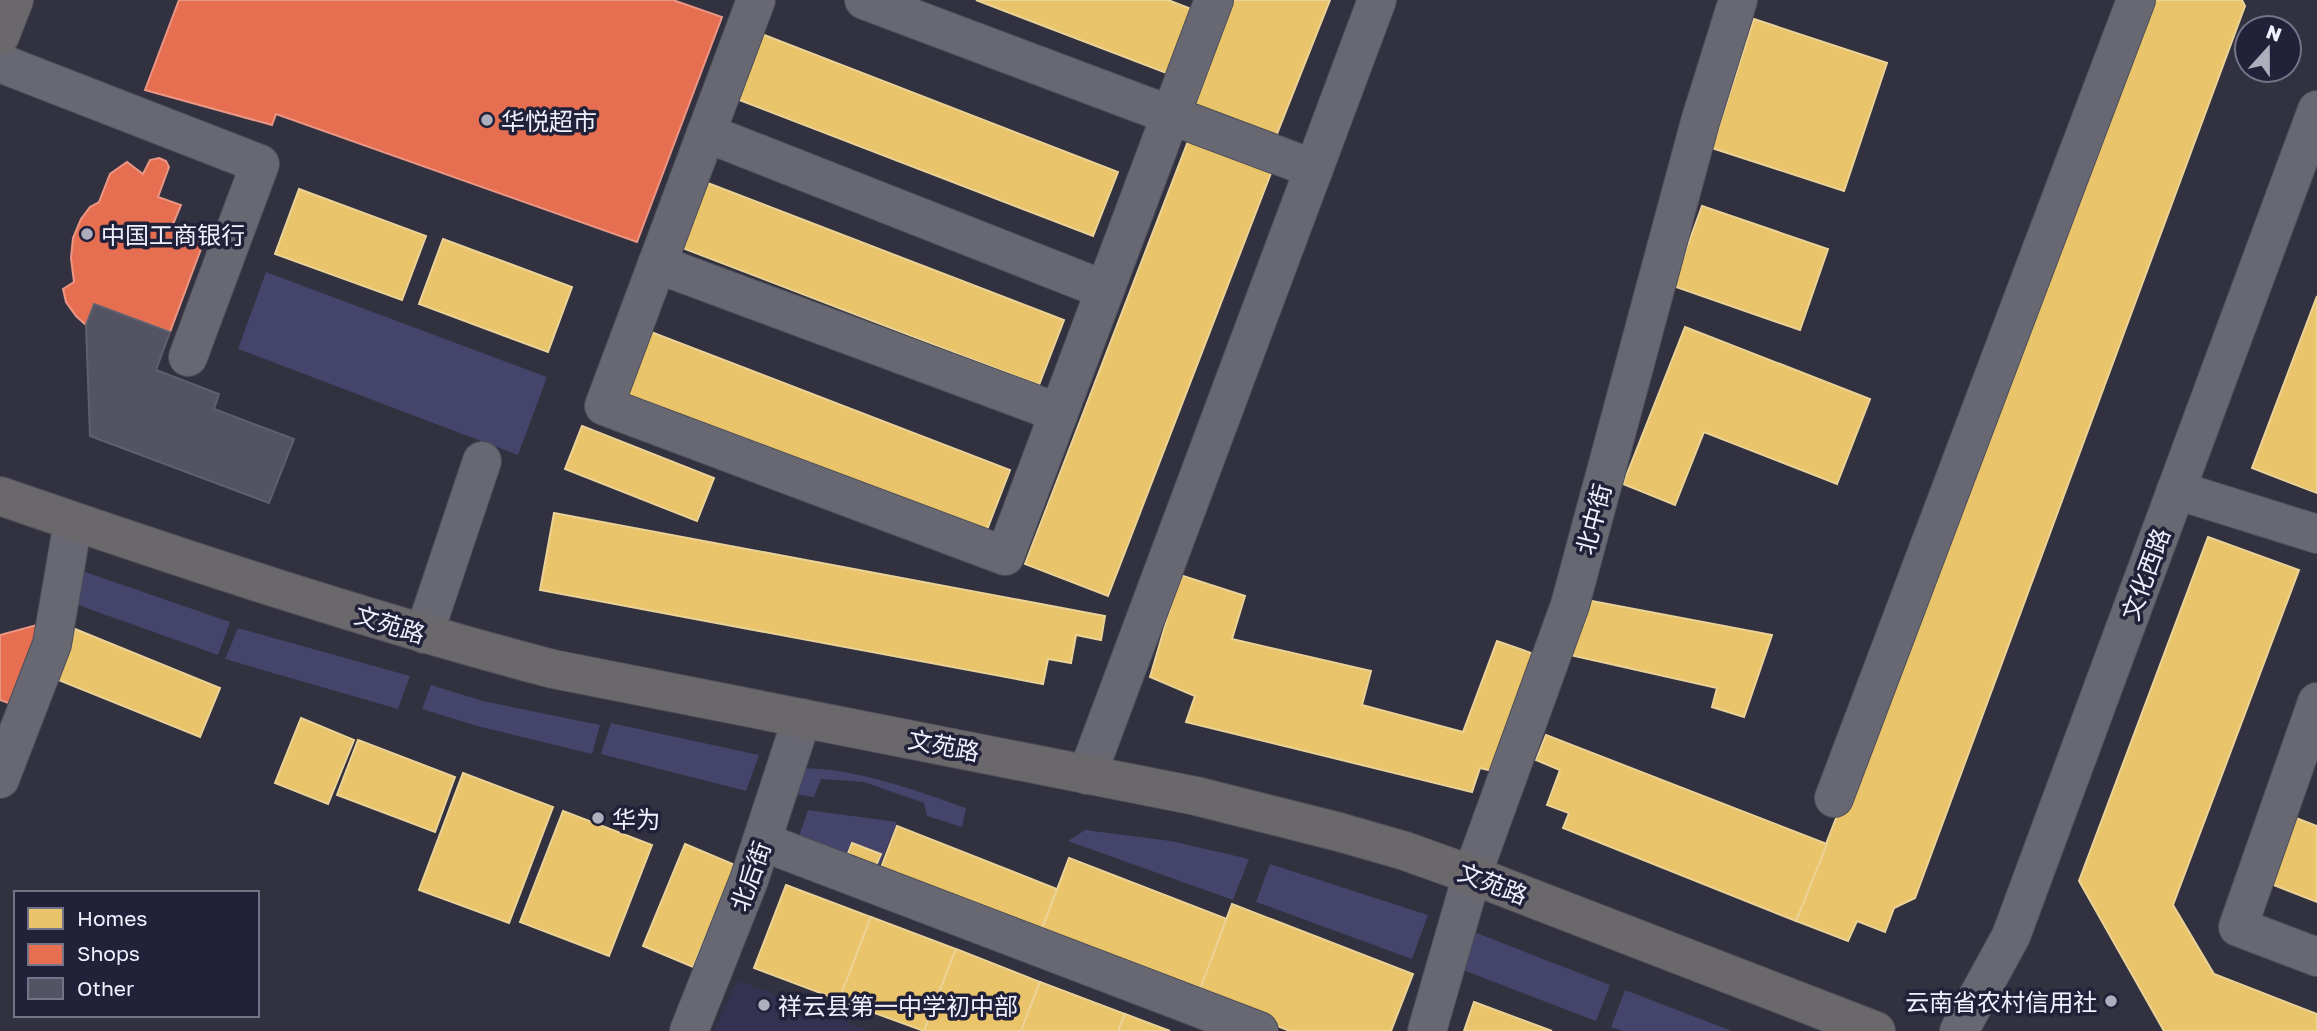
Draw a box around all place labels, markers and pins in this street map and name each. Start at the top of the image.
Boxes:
place label: 华悦超市 [501,106,597,135]
marker: 华悦超市 [479,112,495,128]
place label: 中国工商银行 [101,220,245,249]
marker: 中国工商银行 [79,226,95,242]
place label: 华为 [612,804,660,833]
marker: 华为 [590,810,606,826]
place label: 云南省农村信用社 [1905,987,2097,1016]
place label: 祥云县第一中学初中部 [778,991,1018,1020]
marker: 云南省农村信用社 [2103,993,2119,1009]
marker: 祥云县第一中学初中部 [756,997,772,1013]

